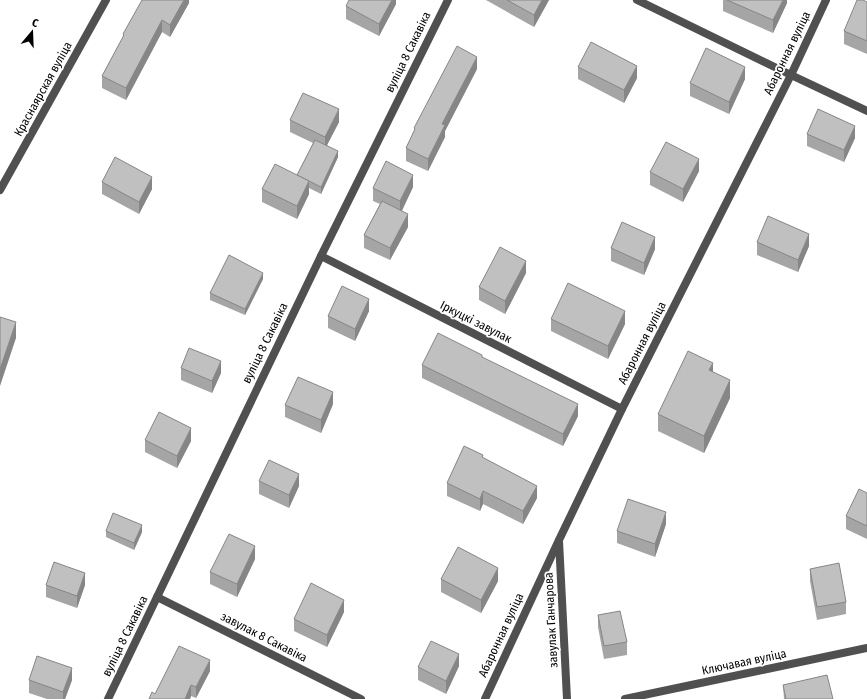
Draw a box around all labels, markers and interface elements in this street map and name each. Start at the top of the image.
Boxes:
street label: вуліца 8 Сакавіка [382,9,434,94]
street label: Абаронная вуліца [761,9,813,97]
north arrow [12,12,52,52]
text: С [30,16,40,30]
street label: Краснаярская вуліца [11,39,75,139]
street label: Іркуцкі завулак [438,298,514,346]
street label: Абаронная вуліца [615,299,669,387]
street label: вуліца 8 Сакавіка [239,300,291,385]
street label: завулак Ганчарова [542,572,560,668]
street label: Абаронная вуліца [475,591,527,679]
street label: вуліца 8 Сакавіка [99,593,151,678]
street label: завулак 8 Сакавіка [218,609,310,665]
street label: Ключавая вуліца [700,646,788,678]

